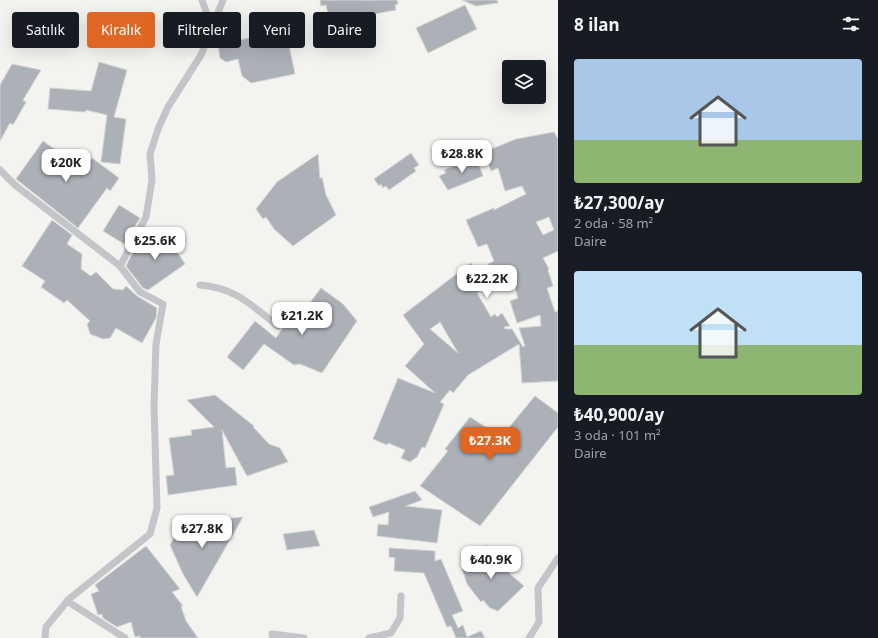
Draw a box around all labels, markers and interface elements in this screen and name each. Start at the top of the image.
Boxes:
chip: Satılık [12,12,79,48]
chip: Kiralık [87,12,155,48]
chip: Filtreler [163,12,241,48]
chip: Yeni [249,12,305,48]
chip: Daire [313,12,376,48]
text: 8 ilan [574,13,620,36]
icon: filters [840,13,862,35]
map controls [502,60,546,104]
button: layers [502,60,546,104]
icon: home [682,85,754,157]
pin: ₺28.8K [429,140,495,174]
text: ₺28.8K [441,144,483,162]
pin: ₺20K [42,149,90,183]
text: ₺20K [51,153,81,171]
text: ₺27,300/ay [574,191,664,214]
text: 2 oda · 58 m² [574,214,653,232]
pin: ₺25.6K [122,227,188,261]
text: ₺25.6K [134,231,176,249]
text: Daire [574,232,607,250]
pin: ₺22.2K [454,265,520,299]
text: ₺22.2K [466,269,508,287]
icon: home [682,297,754,369]
pin: ₺21.2K [269,302,335,336]
text: ₺21.2K [281,306,323,324]
text: ₺40,900/ay [574,403,664,426]
text: 3 oda · 101 m² [574,426,661,444]
pin: ₺27.3K [457,427,523,461]
text: ₺27.3K [469,431,511,449]
text: Daire [574,444,607,462]
pin: ₺27.8K [169,515,235,549]
text: ₺27.8K [181,519,223,537]
pin: ₺40.9K [458,546,524,580]
text: ₺40.9K [470,550,512,568]

